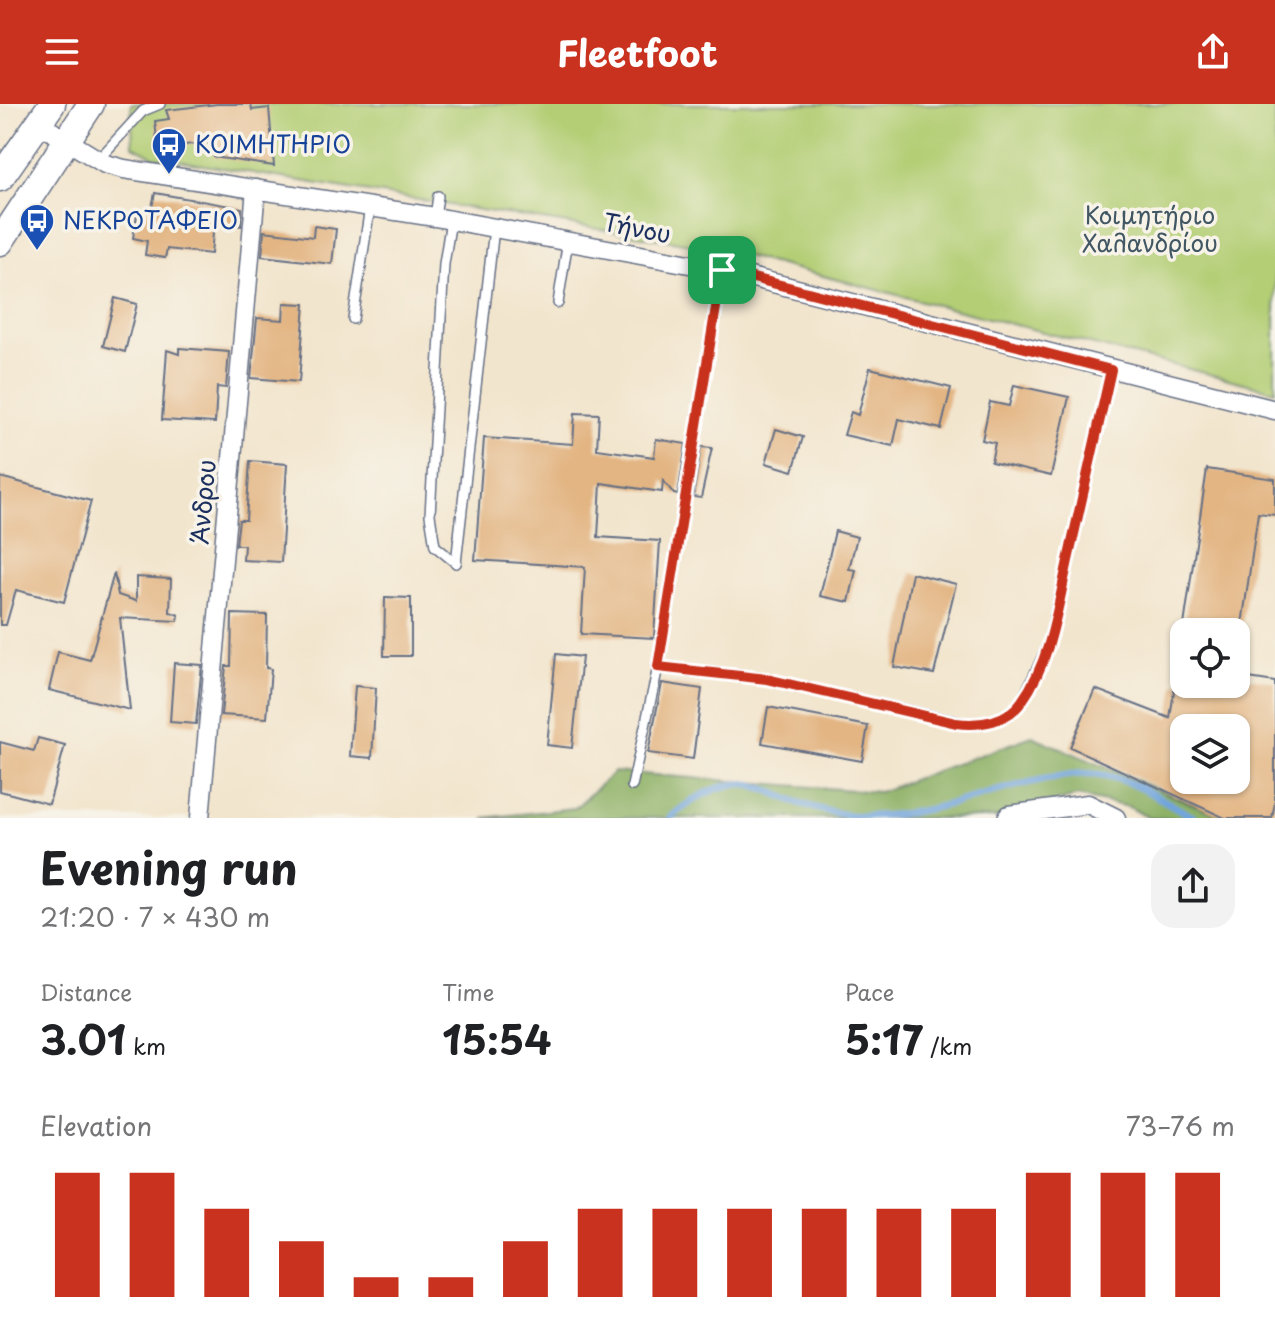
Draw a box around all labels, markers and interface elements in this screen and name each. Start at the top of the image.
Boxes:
text: Fleetfoot [557,25,718,79]
icon: menu [40,30,84,74]
icon: share [1191,30,1235,74]
place label: ΚΟΙΜΗΤΗΡΙΟ [195,125,351,161]
bus stop icon: ΚΟΙΜΗΤΗΡΙΟ [150,126,188,176]
park label: Κοιμητήριο Χαλανδρίου [1082,196,1218,260]
place label: ΝΕΚΡΟΤΑΦΕΙΟ [63,201,238,237]
bus stop icon: ΝΕΚΡΟΤΑΦΕΙΟ [18,202,56,252]
street label: Τήνου [600,203,674,251]
pin [688,236,756,304]
icon: arrive [700,248,744,292]
street label: Άνδρου [180,458,224,546]
map controls [1170,618,1250,794]
button: locate [1170,618,1250,698]
button: layers [1170,714,1250,794]
text: Evening run [40,834,298,900]
button: share [1151,844,1235,928]
text: 21:20 · 7 × 430 m [40,897,270,936]
text: Distance [40,975,132,1008]
text: Time [442,975,494,1008]
text: Pace [845,975,894,1008]
text: 3.01 [40,1008,126,1069]
text: 15:54 [442,1008,552,1069]
text: 5:17 [845,1008,923,1069]
text: km [126,1029,166,1062]
text: /km [923,1029,972,1062]
text: Elevation [40,1106,152,1145]
text: 73–76 m [1126,1106,1235,1145]

